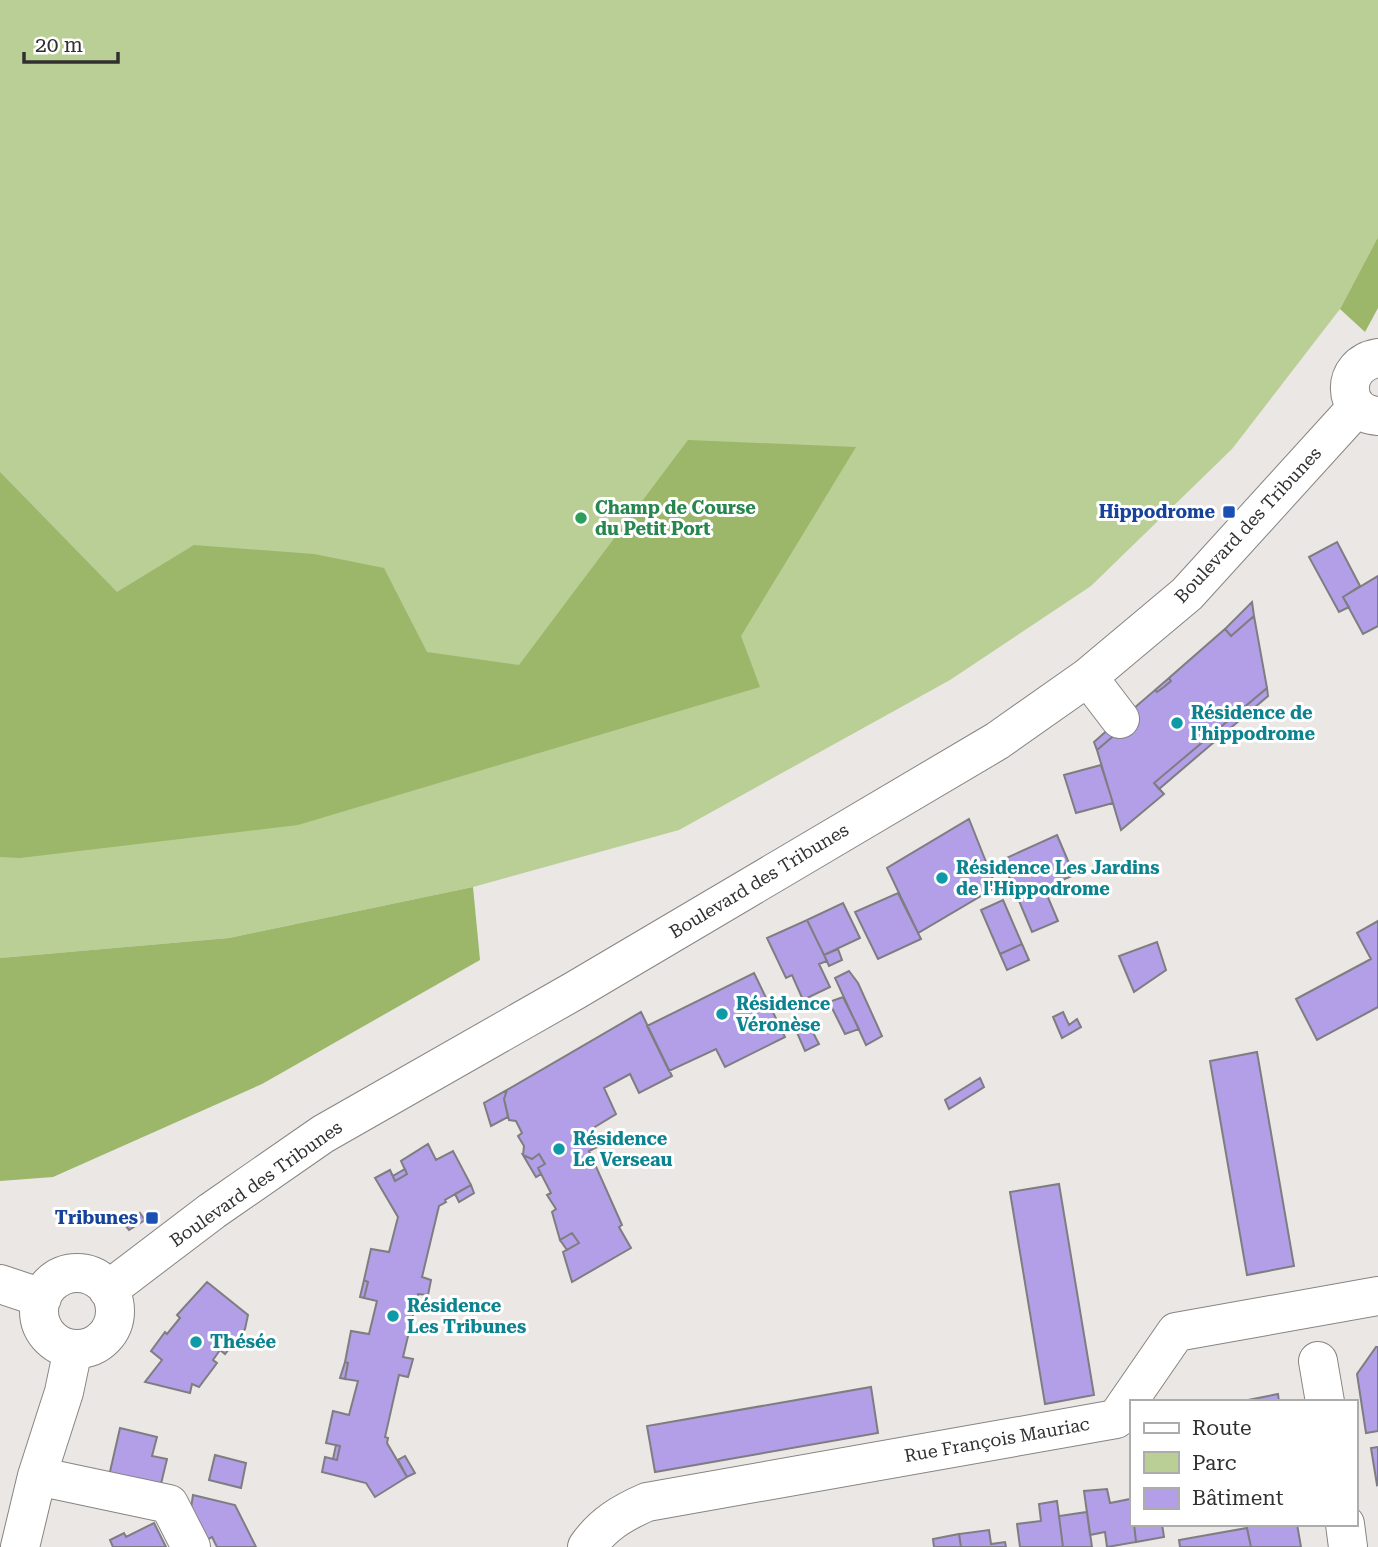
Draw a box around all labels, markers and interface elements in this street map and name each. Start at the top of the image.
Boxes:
scale bar [24,21,119,65]
text: 20 m [35,33,83,57]
street label: Boulevard des Tribunes [1170,442,1325,607]
place label: Champ de Course du Petit Port [595,497,756,539]
place label: Hippodrome [1099,501,1215,522]
marker: Hippodrome [1221,504,1237,520]
marker: Champ de Course du Petit Port [573,510,589,526]
place label: Résidence de l'hippodrome [1191,702,1315,744]
marker: Résidence de l'hippodrome [1169,715,1185,731]
street label: Boulevard des Tribunes [665,819,852,942]
place label: Résidence Les Jardins de l'Hippodrome [956,857,1159,899]
marker: Résidence Les Jardins de l'Hippodrome [934,870,950,886]
place label: Résidence Véronèse [736,993,831,1035]
marker: Résidence Véronèse [714,1006,730,1022]
street label: Boulevard des Tribunes [166,1116,346,1251]
place label: Résidence Le Verseau [573,1128,673,1170]
marker: Résidence Le Verseau [551,1141,567,1157]
place label: Tribunes [55,1207,138,1228]
marker: Tribunes [144,1210,160,1226]
place label: Résidence Les Tribunes [407,1295,526,1337]
marker: Résidence Les Tribunes [385,1308,401,1324]
place label: Thésée [210,1331,277,1352]
marker: Thésée [188,1334,204,1350]
legend [1130,1400,1357,1526]
street label: Rue François Mauriac [903,1413,1091,1466]
text: Route [1192,1416,1251,1440]
text: Parc [1192,1451,1237,1475]
text: Bâtiment [1192,1486,1284,1510]

